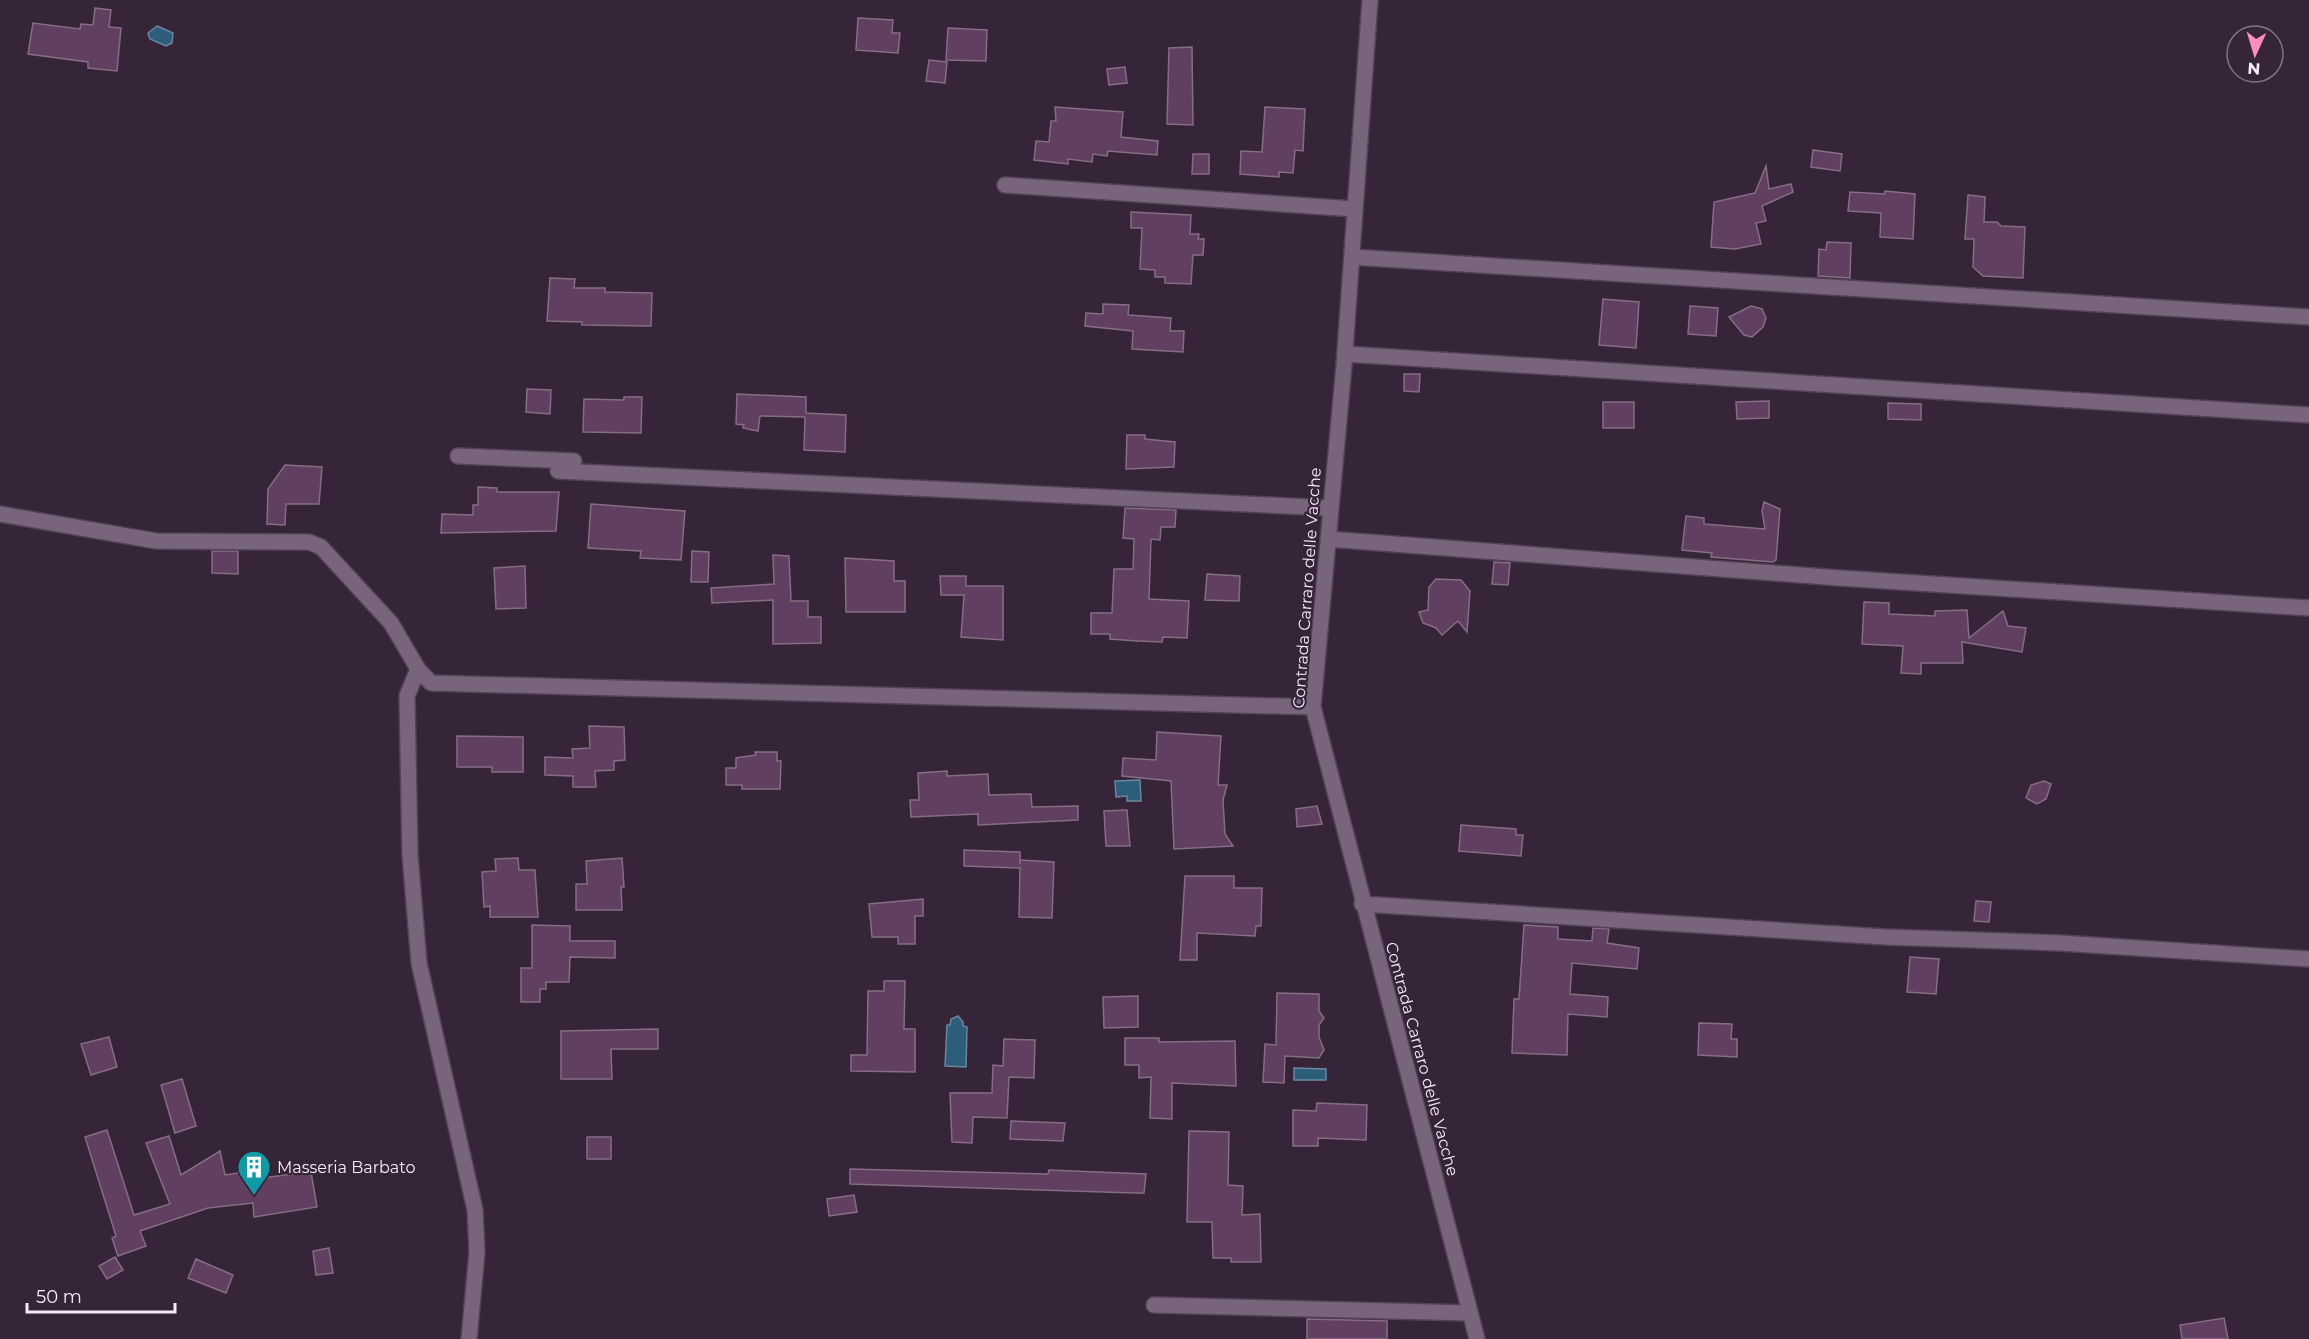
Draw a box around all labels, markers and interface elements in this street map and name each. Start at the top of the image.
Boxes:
north arrow [2225,24,2285,84]
text: N [2247,59,2261,78]
street label: Contrada Carraro delle Vacche [1289,467,1325,709]
street label: Contrada Carraro delle Vacche [1382,940,1462,1178]
building icon: Masseria Barbato [236,1149,272,1196]
place label: Masseria Barbato [277,1158,416,1177]
scale bar [27,1276,176,1314]
text: 50 m [36,1286,82,1308]

